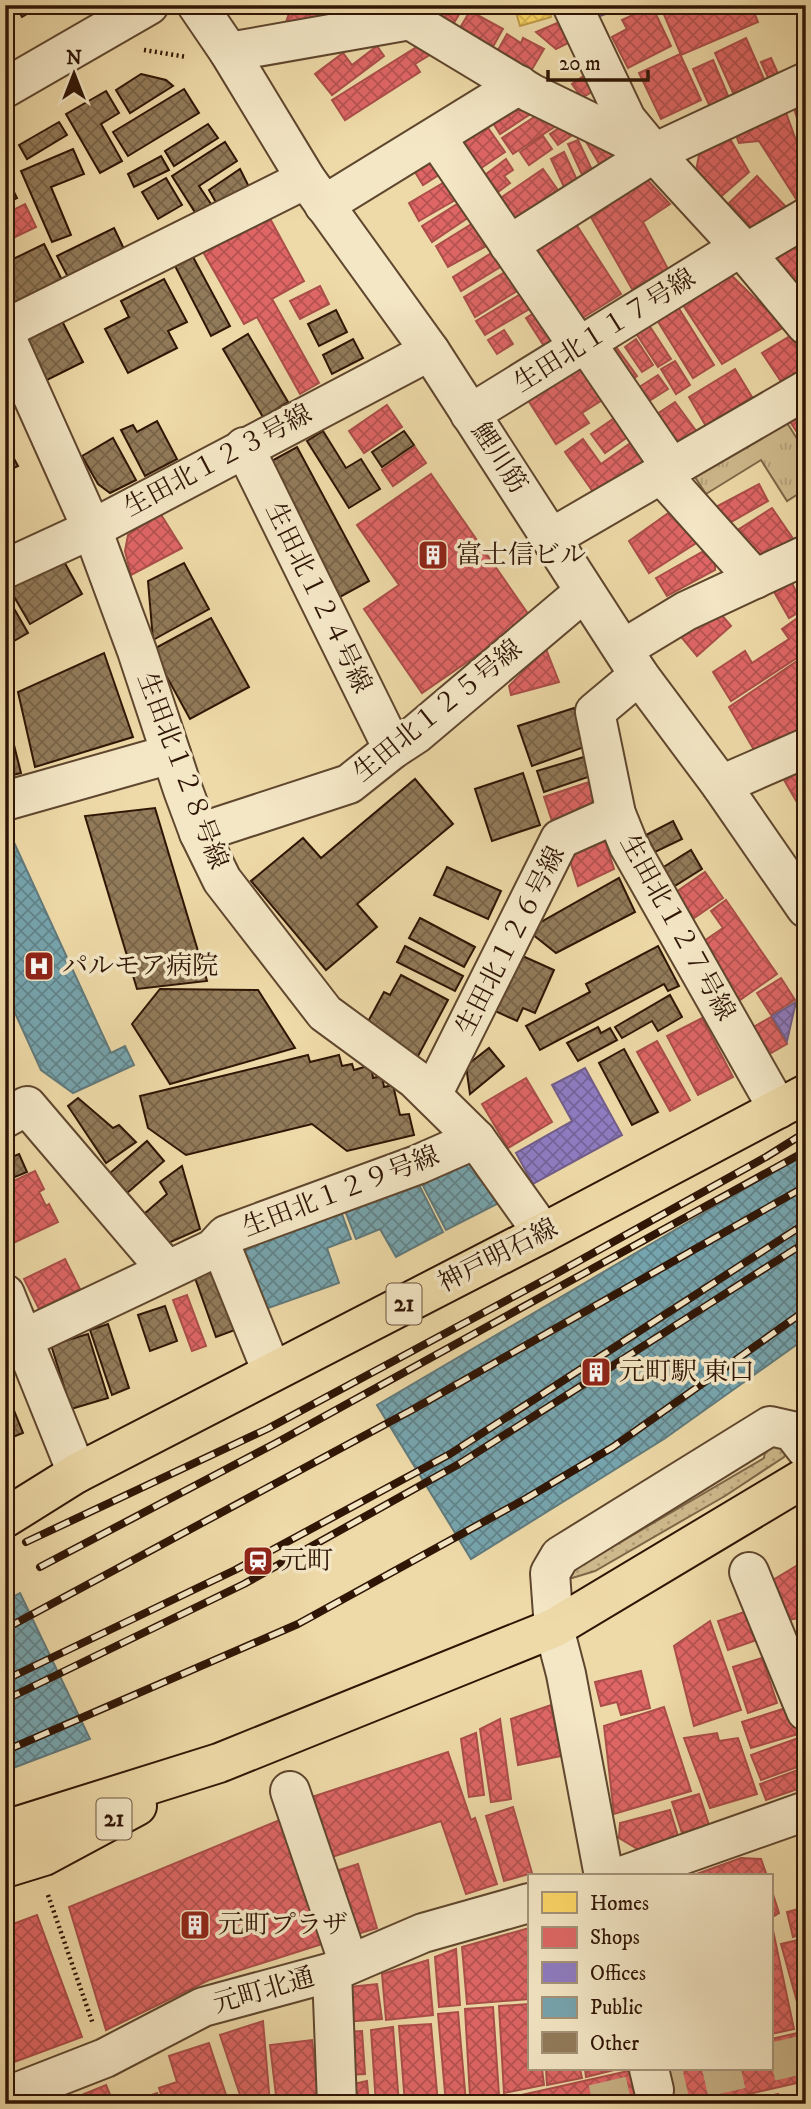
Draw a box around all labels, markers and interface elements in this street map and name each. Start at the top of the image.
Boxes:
north arrow [38,38,108,108]
scale bar [548,38,648,82]
text: N [66,47,82,70]
text: 20 m [559,51,601,77]
street label: 生田北１１７号線 [508,262,702,400]
street label: 生田北１２３号線 [118,398,318,524]
street label: 鯉川筋 [464,416,534,500]
street label: 生田北１２４号線 [258,497,378,699]
building icon: 富士信ビル [416,538,450,572]
place label: 富士信ビル [456,539,586,572]
street label: 生田北１２５号線 [347,633,529,789]
street label: 生田北１２８号線 [129,668,235,874]
street label: 生田北１２７号線 [612,829,742,1027]
street label: 生田北１２６号線 [449,841,573,1041]
hospital icon: パルモア病院 [22,949,56,983]
place label: パルモア病院 [62,950,218,983]
street label: 生田北１２９号線 [238,1139,444,1245]
street label: 神戸明石線 [433,1212,563,1300]
road number: 21 [386,1284,422,1324]
building icon: 元町駅 東口 [579,1355,613,1389]
place label: 元町駅 東口 [619,1356,755,1389]
station icon: 元町 [241,1544,275,1578]
place label: 元町 [281,1545,333,1578]
road number: 21 [96,1798,132,1840]
legend [528,1874,772,2070]
text: Homes [590,1891,649,1917]
building icon: 元町プラザ [178,1908,212,1942]
place label: 元町プラザ [218,1909,348,1942]
text: Shops [590,1925,640,1951]
street label: 元町北通 [209,1961,319,2021]
text: Offices [590,1961,646,1987]
text: Public [590,1995,643,2021]
text: Other [590,2031,639,2057]

